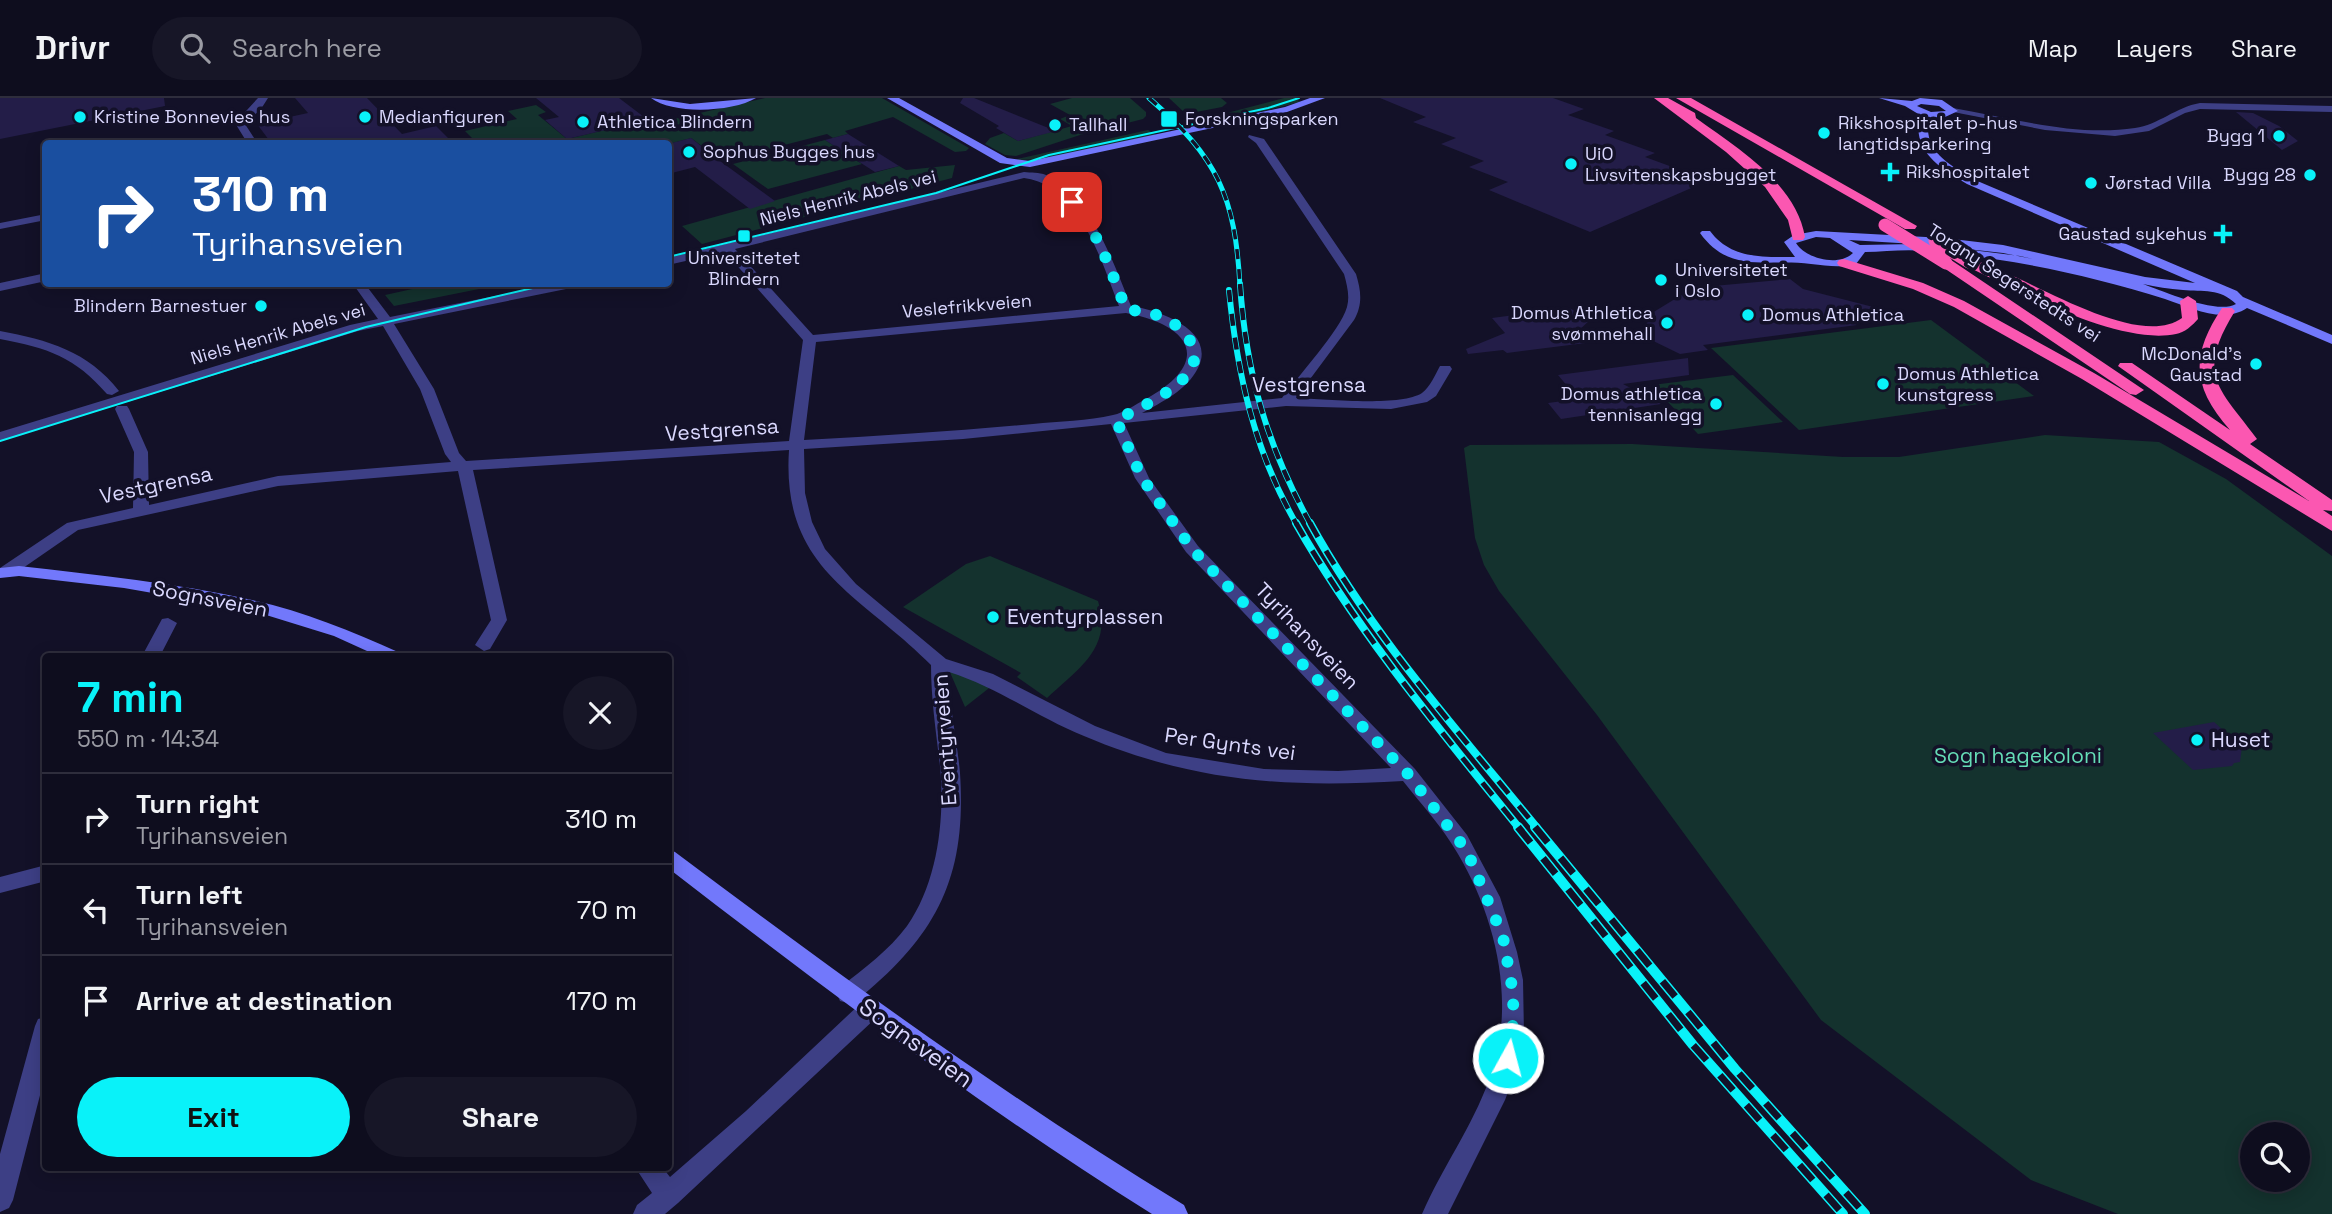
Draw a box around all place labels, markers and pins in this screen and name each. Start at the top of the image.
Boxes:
place label: Kristine Bonnevies hus [94,105,290,128]
place label: Medianfiguren [379,105,505,128]
place label: Forskningsparken [1185,107,1339,130]
marker: Kristine Bonnevies hus [72,109,88,125]
marker: Medianfiguren [357,109,373,125]
marker: Forskningsparken [1159,109,1179,129]
place label: Athletica Blindern [597,110,752,133]
place label: Rikshospitalet p-hus langtidsparkering [1838,111,2018,155]
place label: Tallhall [1069,113,1127,136]
marker: Athletica Blindern [575,114,591,130]
marker: Tallhall [1047,117,1063,133]
place label: Bygg 1 [2207,124,2265,147]
marker: Rikshospitalet p-hus langtidsparkering [1816,125,1832,141]
marker: Bygg 1 [2271,128,2287,144]
place label: Sophus Bugges hus [703,140,875,163]
place label: UiO Livsvitenskapsbygget [1585,142,1776,186]
marker: Sophus Bugges hus [681,144,697,160]
marker: UiO Livsvitenskapsbygget [1563,156,1579,172]
place label: Rikshospitalet [1906,160,2030,183]
marker: Rikshospitalet [1880,162,1900,182]
place label: Bygg 28 [2223,163,2296,186]
marker: Bygg 28 [2302,167,2318,183]
place label: Jørstad Villa [2105,171,2211,194]
pin [1042,172,1102,232]
marker: Jørstad Villa [2083,175,2099,191]
place label: Gaustad sykehus [2058,222,2207,245]
marker: Gaustad sykehus [2213,224,2233,244]
marker: Universitetet Blindern [736,228,752,244]
place label: Universitetet Blindern [688,246,800,290]
place label: Universitetet i Oslo [1675,258,1788,302]
marker: Universitetet i Oslo [1653,272,1669,288]
place label: Blindern Barnestuer [74,294,247,317]
marker: Blindern Barnestuer [253,298,269,314]
place label: Domus Athletica svømmehall [1511,301,1653,345]
place label: Domus Athletica [1762,303,1904,326]
marker: Domus Athletica [1740,307,1756,323]
marker: Domus Athletica svømmehall [1659,315,1675,331]
place label: McDonald's Gaustad [2141,342,2242,386]
marker: McDonald's Gaustad [2248,356,2264,372]
place label: Domus Athletica kunstgress [1897,362,2039,406]
marker: Domus Athletica kunstgress [1875,376,1891,392]
place label: Domus athletica tennisanlegg [1561,382,1702,426]
marker: Domus athletica tennisanlegg [1708,396,1724,412]
place label: Eventyrplassen [1007,603,1163,630]
marker: Eventyrplassen [985,609,1001,625]
place label: Huset [2211,726,2270,753]
marker: Huset [2189,732,2205,748]

